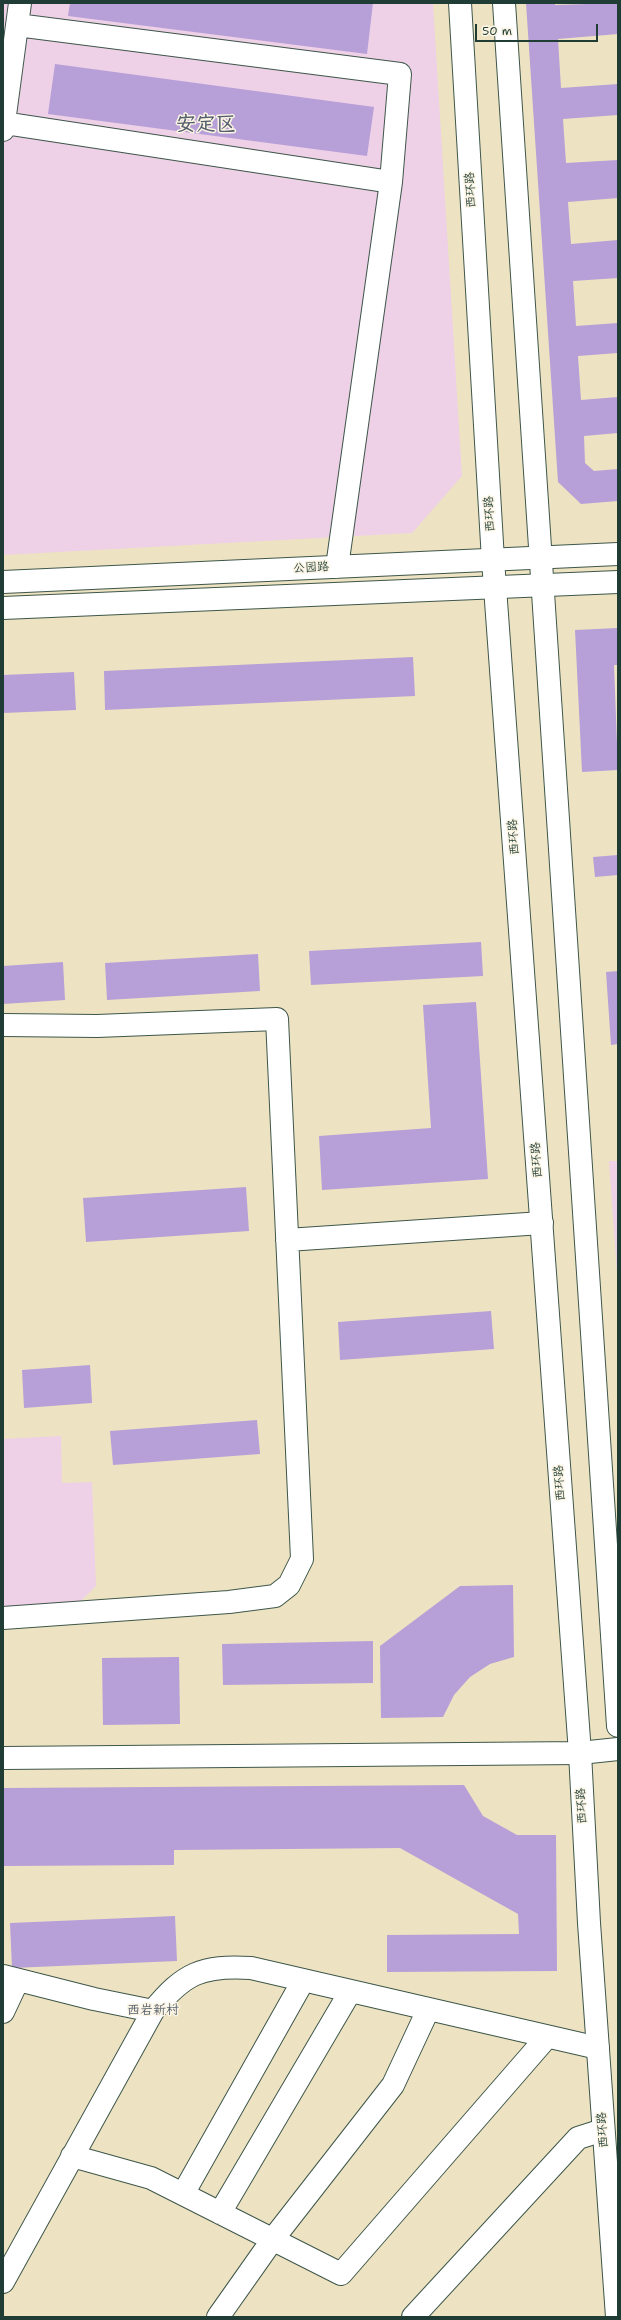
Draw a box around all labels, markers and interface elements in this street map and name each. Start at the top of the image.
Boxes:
scale bar [477,16,600,42]
text: 50 m [482,23,512,39]
district label: 安定区 [176,113,236,137]
street label: 西环路 [463,172,479,208]
street label: 西环路 [482,496,498,532]
street label: 公园路 [293,560,329,576]
street label: 西环路 [506,819,522,855]
street label: 西环路 [529,1142,545,1178]
street label: 西环路 [552,1465,568,1501]
street label: 西环路 [574,1788,590,1824]
district label: 西岩新村 [127,2003,179,2019]
street label: 西环路 [595,2112,611,2148]

